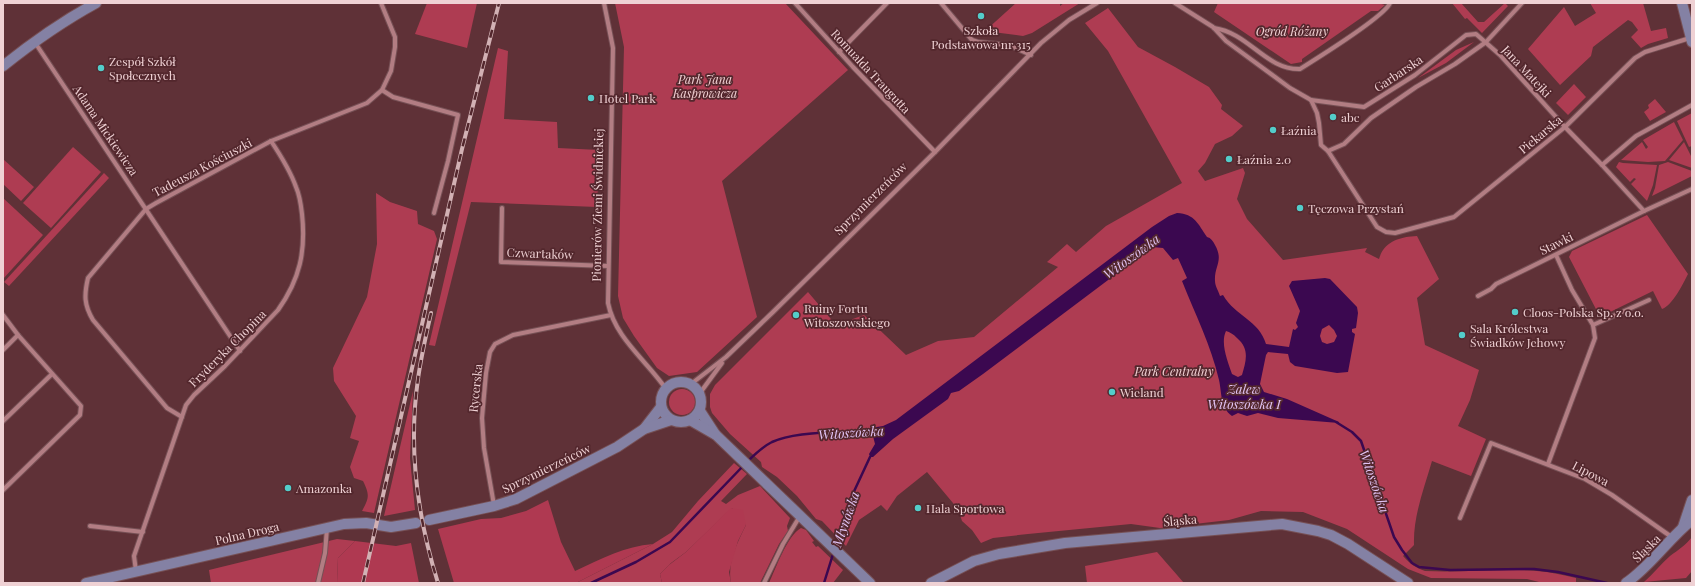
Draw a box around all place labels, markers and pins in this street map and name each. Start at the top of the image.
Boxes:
marker: Szkoła Podstawowa nr 315 [976,11,986,21]
place label: Szkoła Podstawowa nr 315 [931,22,1031,52]
place label: Zespół Szkół Społecznych [109,53,176,83]
marker: Zespół Szkół Społecznych [96,63,106,73]
place label: Hotel Park [599,90,656,106]
marker: Hotel Park [586,93,596,103]
place label: abc [1341,109,1360,125]
marker: abc [1328,112,1338,122]
place label: Łaźnia [1281,122,1316,138]
marker: Łaźnia [1268,125,1278,135]
place label: Łaźnia 2.0 [1237,151,1291,167]
marker: Łaźnia 2.0 [1224,154,1234,164]
place label: Tęczowa Przystań [1308,200,1404,216]
marker: Tęczowa Przystań [1295,203,1305,213]
place label: Ruiny Fortu Witoszowskiego [803,300,890,330]
place label: Cloos-Polska Sp. z o.o. [1523,304,1644,320]
marker: Cloos-Polska Sp. z o.o. [1510,307,1520,317]
marker: Ruiny Fortu Witoszowskiego [791,310,801,320]
place label: Sala Królestwa Świadków Jehowy [1470,320,1565,350]
marker: Sala Królestwa Świadków Jehowy [1457,330,1467,340]
place label: Wieland [1119,384,1164,400]
marker: Wieland [1107,387,1117,397]
place label: Amazonka [295,480,352,496]
marker: Amazonka [283,483,293,493]
place label: Hala Sportowa [926,500,1005,516]
marker: Hala Sportowa [913,503,923,513]

